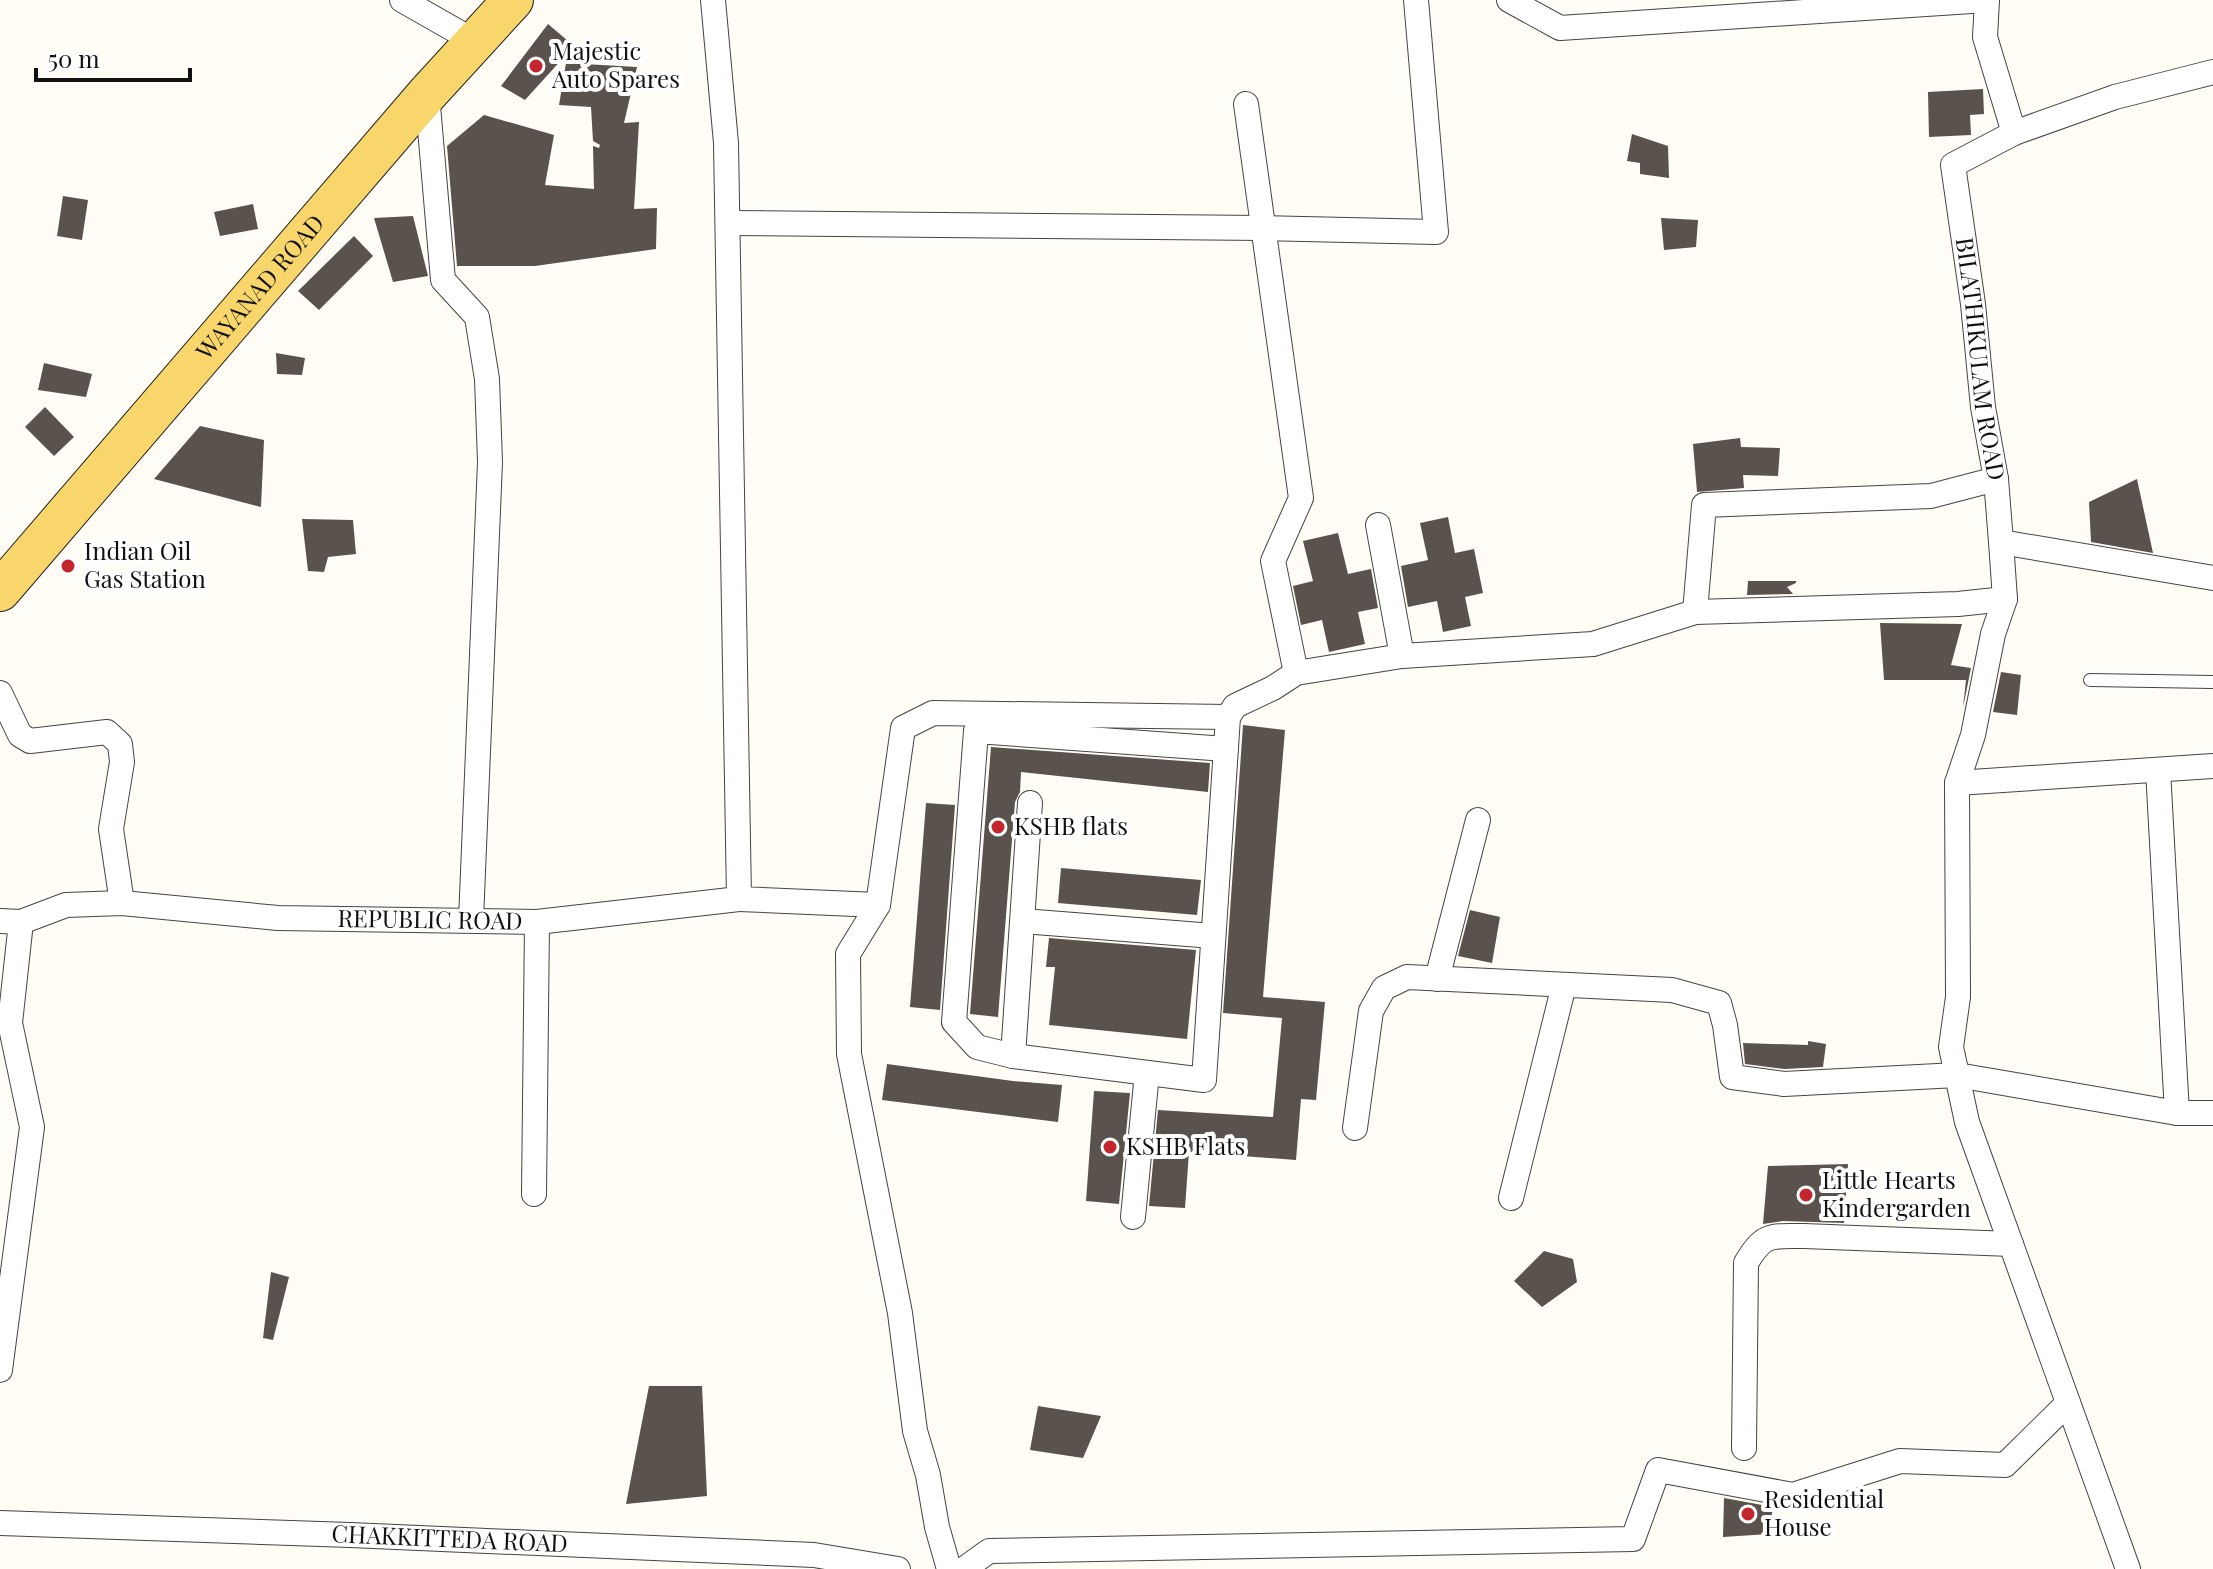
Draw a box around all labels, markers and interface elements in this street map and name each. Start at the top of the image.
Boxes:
scale bar [36,32,190,82]
place label: Majestic Auto Spares [551,34,680,94]
text: 50 m [48,42,100,74]
marker: Majestic Auto Spares [527,57,545,75]
street label: WAYANAD ROAD [187,207,330,366]
street label: BILATHIKULAM ROAD [1950,235,2014,483]
place label: Indian Oil Gas Station [84,534,206,594]
marker: Indian Oil Gas Station [59,557,77,575]
place label: KSHB flats [1014,809,1128,841]
marker: KSHB flats [989,818,1007,836]
street label: REPUBLIC ROAD [337,901,523,936]
place label: KSHB Flats [1126,1129,1245,1161]
marker: KSHB Flats [1101,1138,1119,1156]
place label: Little Hearts Kindergarden [1822,1163,1971,1223]
marker: Little Hearts Kindergarden [1797,1186,1815,1204]
place label: Residential House [1764,1482,1884,1542]
marker: Residential House [1739,1505,1757,1523]
street label: CHAKKITTEDA ROAD [331,1516,569,1558]

